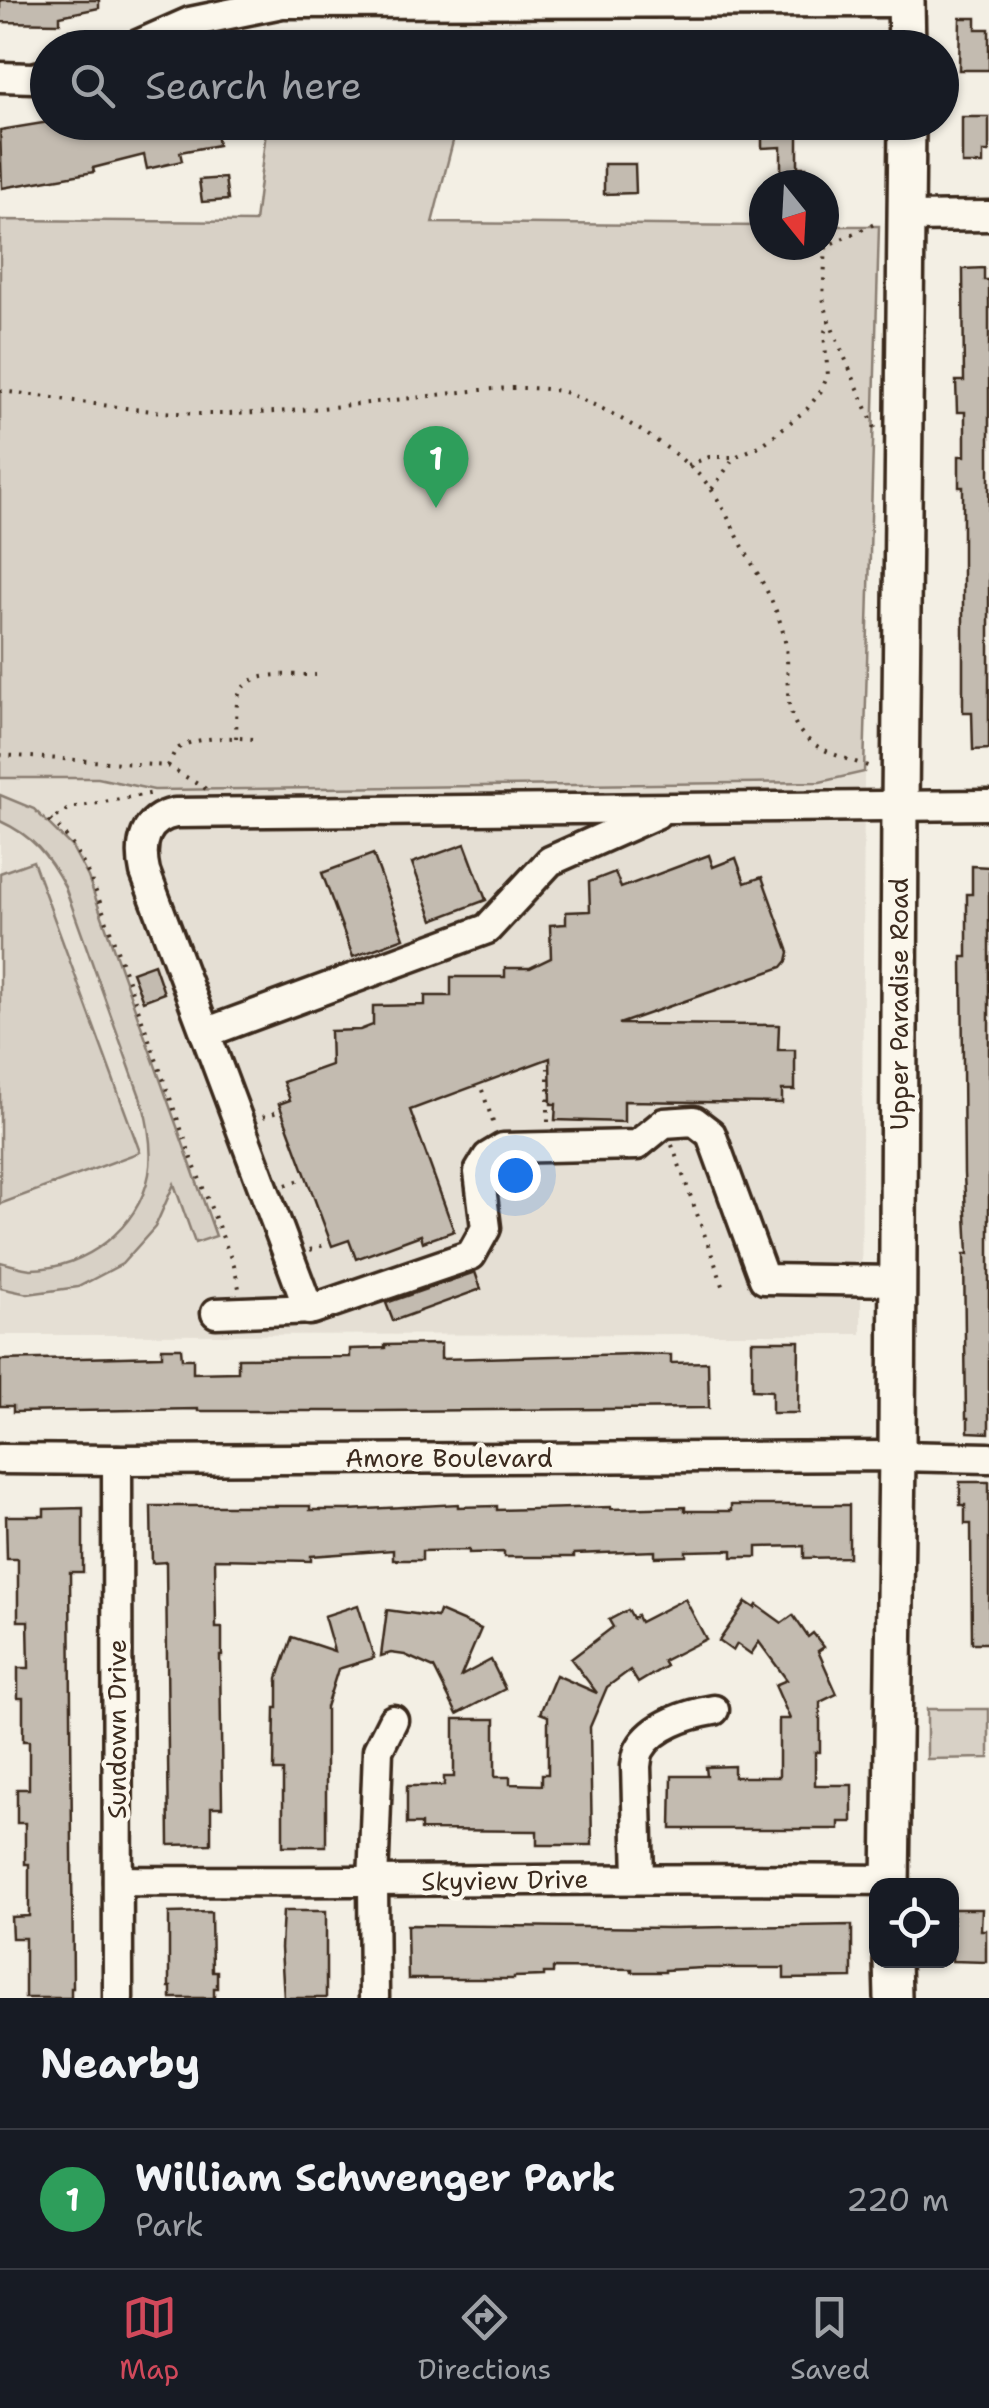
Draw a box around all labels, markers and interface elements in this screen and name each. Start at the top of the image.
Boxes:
search box [30,30,959,140]
icon: search [65,58,120,113]
text: Search here [145,60,362,111]
north arrow [749,170,839,260]
pin: 1 [404,426,468,508]
street label: Upper Paradise Road [882,878,916,1130]
your location [490,1150,541,1201]
street label: Amore Boulevard [345,1441,553,1475]
street label: Sundown Drive [100,1639,134,1819]
street label: Skyview Drive [421,1862,589,1898]
map controls [869,1878,959,1968]
button: locate [869,1878,959,1968]
text: Nearby [40,2035,200,2091]
text: William Schwenger Park [135,2152,616,2203]
text: 1 [65,2178,80,2221]
text: 220 m [846,2178,949,2221]
text: Park [135,2203,204,2246]
tab: Map [119,2290,179,2388]
tab: Directions [418,2290,551,2388]
tab: Saved [790,2290,870,2388]

